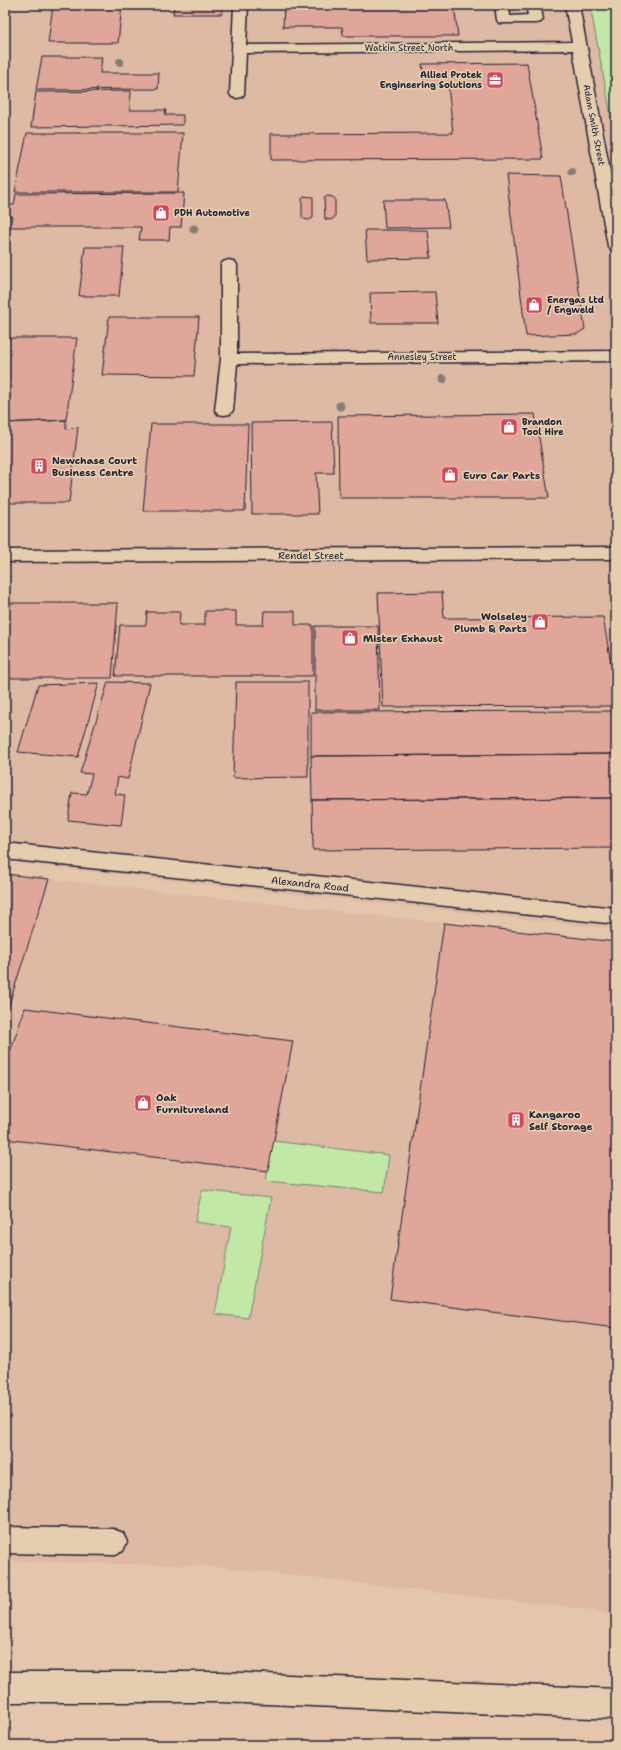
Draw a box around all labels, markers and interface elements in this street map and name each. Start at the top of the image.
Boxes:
street label: Watkin Street North [365,42,454,54]
place label: Allied Protek Engineering Solutions [380,69,482,91]
office icon: Allied Protek Engineering Solutions [485,70,505,90]
street label: Adam Smith Street [580,83,608,167]
shop icon: PDH Automotive [151,203,171,223]
place label: PDH Automotive [174,207,251,219]
place label: Energas Ltd / Engweld [547,294,604,316]
shop icon: Energas Ltd / Engweld [524,295,544,315]
street label: Annesley Street [387,351,457,363]
place label: Brandon Tool Hire [522,416,564,438]
shop icon: Brandon Tool Hire [499,417,519,437]
place label: Newchase Court Business Centre [52,454,137,479]
building icon: Newchase Court Business Centre [29,456,49,476]
shop icon: Euro Car Parts [440,465,460,485]
place label: Euro Car Parts [463,469,540,482]
street label: Rendel Street [278,549,344,562]
place label: Wolseley Plumb & Parts [454,610,527,635]
shop icon: Wolseley Plumb & Parts [530,612,550,632]
shop icon: Mister Exhaust [340,628,360,648]
place label: Mister Exhaust [363,632,443,645]
street label: Alexandra Road [270,873,350,895]
place label: Oak Furnitureland [156,1091,229,1116]
shop icon: Oak Furnitureland [133,1093,153,1113]
place label: Kangaroo Self Storage [529,1108,593,1133]
building icon: Kangaroo Self Storage [506,1110,526,1130]

